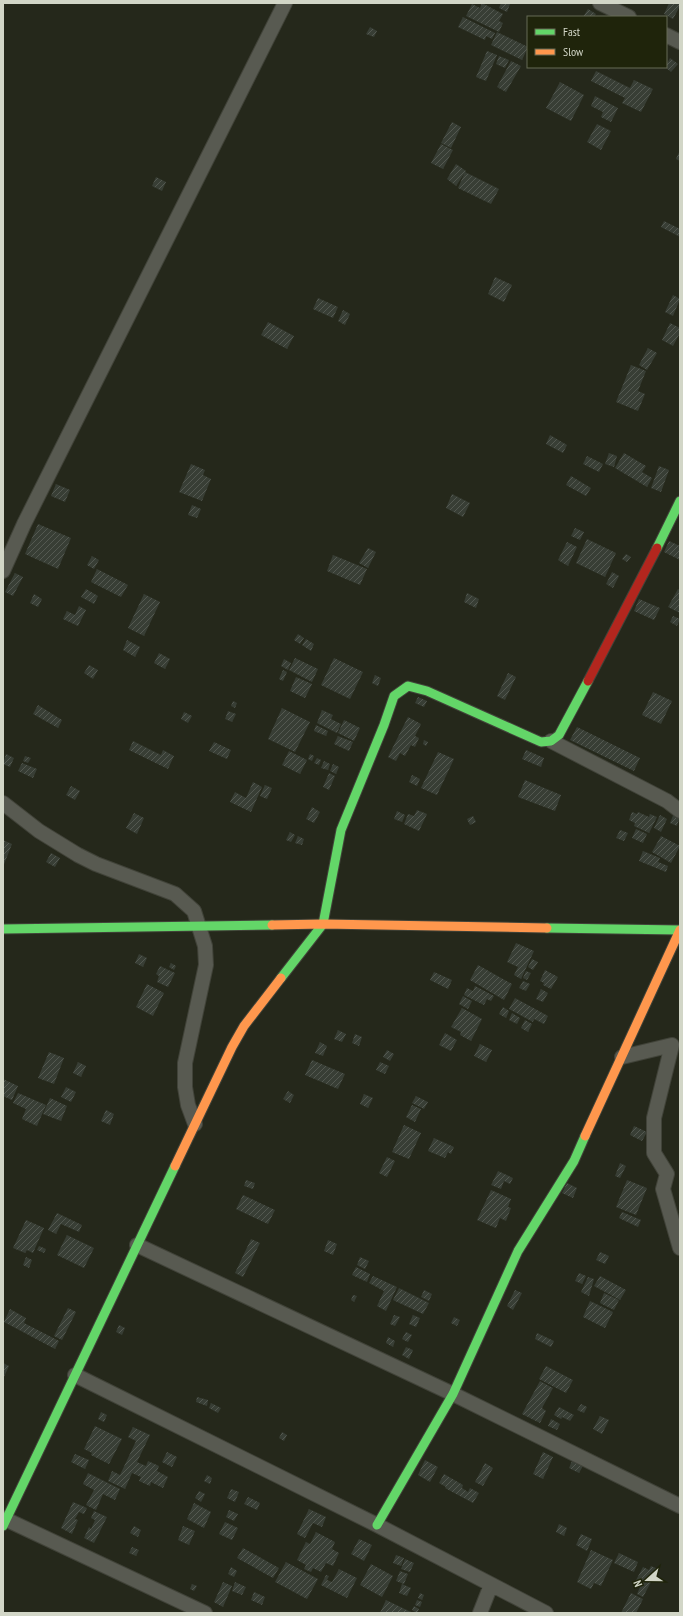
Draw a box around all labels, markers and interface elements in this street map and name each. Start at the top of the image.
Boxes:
legend [527,16,667,68]
text: Fast [563,24,581,39]
text: Slow [563,44,584,59]
north arrow [627,1560,667,1600]
text: N [630,1578,645,1589]

